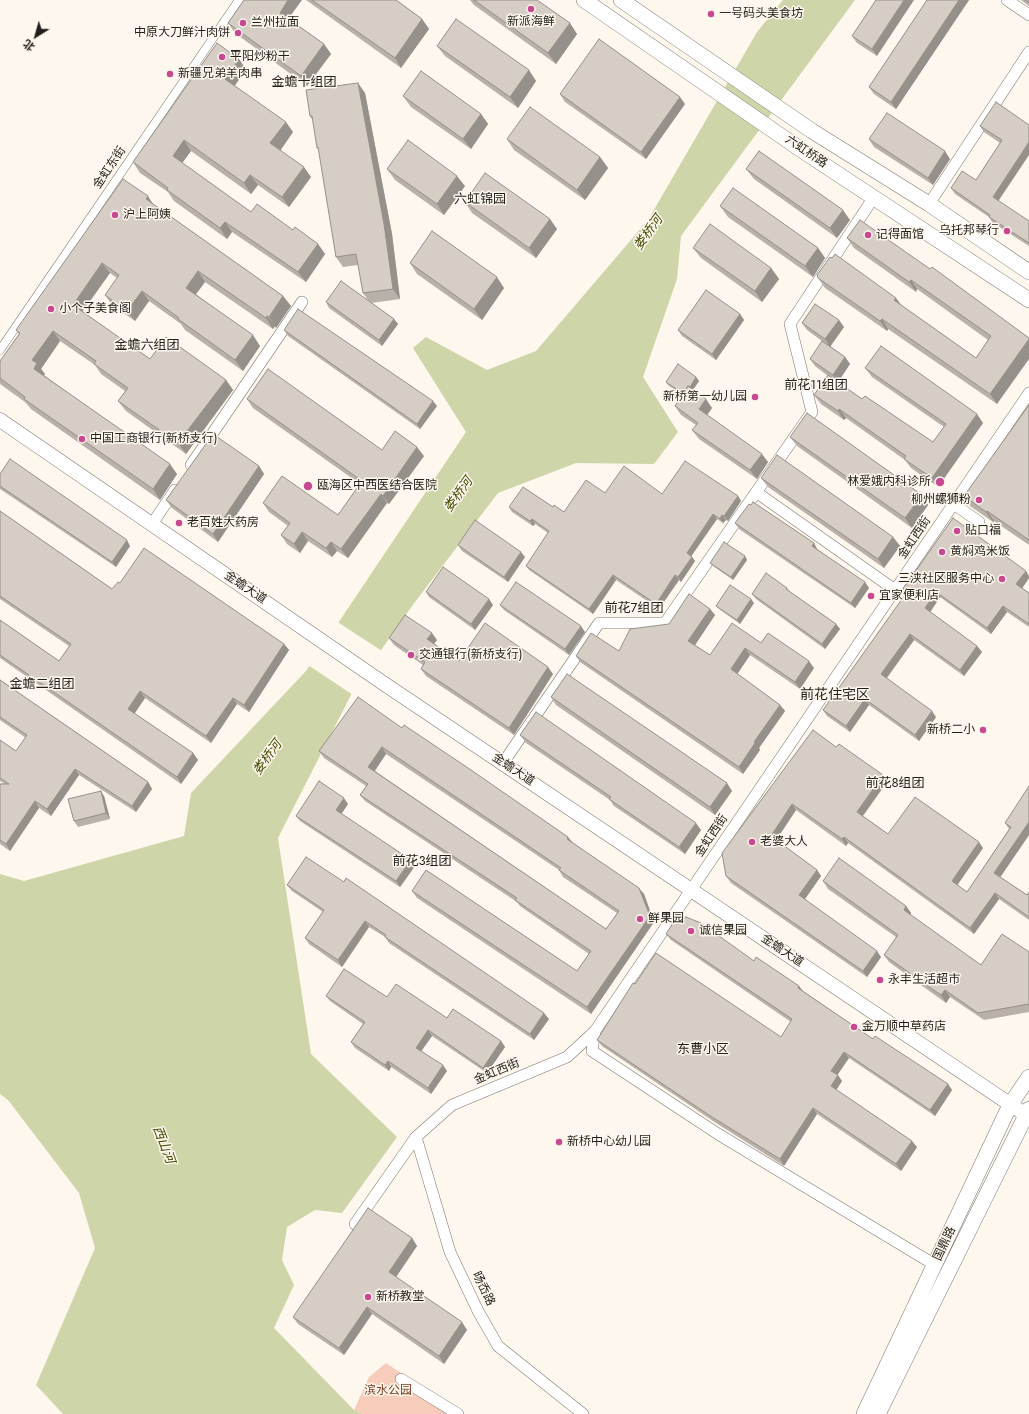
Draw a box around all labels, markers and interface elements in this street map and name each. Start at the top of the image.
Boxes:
marker: 新派海鲜 [526,4,536,14]
place label: 一号码头美食坊 [719,7,803,21]
marker: 一号码头美食坊 [706,9,716,19]
place label: 新派海鲜 [507,15,555,29]
north arrow [16,16,56,56]
place label: 兰州拉面 [251,16,299,30]
marker: 兰州拉面 [238,18,248,28]
place label: 中原大刀鲜汁肉饼 [134,26,230,40]
marker: 中原大刀鲜汁肉饼 [233,28,243,38]
text: 北 [20,36,38,55]
place label: 平阳炒粉干 [230,50,290,64]
marker: 平阳炒粉干 [217,52,227,62]
place label: 新疆兄弟羊肉串 [178,67,262,81]
marker: 新疆兄弟羊肉串 [165,69,175,79]
district label: 金蟾十组团 [272,75,336,91]
street label: 六虹桥路 [782,133,830,171]
street label: 金虹东街 [91,144,129,192]
district label: 六虹锦园 [454,192,506,208]
place label: 沪上阿姨 [123,208,171,222]
marker: 沪上阿姨 [110,210,120,220]
water label: 娄桥河 [631,213,667,253]
place label: 乌托邦琴行 [939,224,999,238]
marker: 乌托邦琴行 [1002,226,1012,236]
place label: 记得面馆 [876,228,924,242]
marker: 记得面馆 [863,230,873,240]
place label: 小个子美食阁 [59,302,131,316]
marker: 小个子美食阁 [46,304,56,314]
district label: 金蟾六组团 [115,338,179,354]
district label: 前花11组团 [784,378,848,394]
place label: 新桥第一幼儿园 [663,390,747,404]
marker: 新桥第一幼儿园 [750,392,760,402]
place label: 中国工商银行(新桥支行) [90,432,217,446]
marker: 中国工商银行(新桥支行) [77,434,87,444]
water label: 娄桥河 [441,475,477,515]
place label: 林爱娥内科诊所 [847,475,931,489]
marker: 林爱娥内科诊所 [934,476,946,488]
place label: 瓯海区中西医结合医院 [317,479,437,493]
marker: 瓯海区中西医结合医院 [302,480,314,492]
place label: 柳州螺狮粉 [911,493,971,507]
marker: 柳州螺狮粉 [974,495,984,505]
street label: 金虹西街 [896,514,934,562]
place label: 老百姓大药房 [187,516,259,530]
marker: 老百姓大药房 [174,518,184,528]
place label: 贴口福 [965,524,1001,538]
marker: 贴口福 [952,526,962,536]
place label: 黄焖鸡米饭 [950,545,1010,559]
marker: 黄焖鸡米饭 [937,547,947,557]
street label: 金蟾大道 [221,569,269,607]
place label: 三浃社区服务中心 [898,572,994,586]
marker: 三浃社区服务中心 [997,574,1007,584]
place label: 宜家便利店 [879,589,939,603]
marker: 宜家便利店 [866,591,876,601]
district label: 前花7组团 [605,601,663,617]
place label: 交通银行(新桥支行) [419,648,522,662]
marker: 交通银行(新桥支行) [406,650,416,660]
district label: 金蟾二组团 [10,677,74,693]
district label: 前花住宅区 [800,688,870,704]
place label: 新桥二小 [927,723,975,737]
marker: 新桥二小 [978,725,988,735]
water label: 娄桥河 [250,738,286,778]
street label: 金蟾大道 [489,751,537,789]
district label: 前花8组团 [865,776,925,792]
street label: 金虹西街 [693,812,731,860]
place label: 老婆大人 [760,835,808,849]
marker: 老婆大人 [747,837,757,847]
district label: 前花3组团 [392,854,452,870]
place label: 鲜果园 [648,912,684,926]
marker: 鲜果园 [635,914,645,924]
place label: 诚信果园 [699,924,747,938]
marker: 诚信果园 [686,926,696,936]
street label: 金蟾大道 [758,932,806,970]
place label: 永丰生活超市 [888,973,960,987]
marker: 永丰生活超市 [875,975,885,985]
place label: 金万顺中草药店 [862,1020,946,1034]
marker: 金万顺中草药店 [849,1022,859,1032]
district label: 东曹小区 [677,1042,729,1058]
street label: 金虹西街 [472,1056,522,1088]
water label: 西山河 [149,1124,177,1166]
place label: 新桥中心幼儿园 [567,1135,651,1149]
marker: 新桥中心幼儿园 [554,1137,564,1147]
street label: 国鼎路 [931,1225,959,1263]
street label: 旸岙路 [469,1270,497,1308]
place label: 新桥教堂 [376,1290,424,1304]
marker: 新桥教堂 [363,1292,373,1302]
park label: 滨水公园 [364,1384,412,1398]

